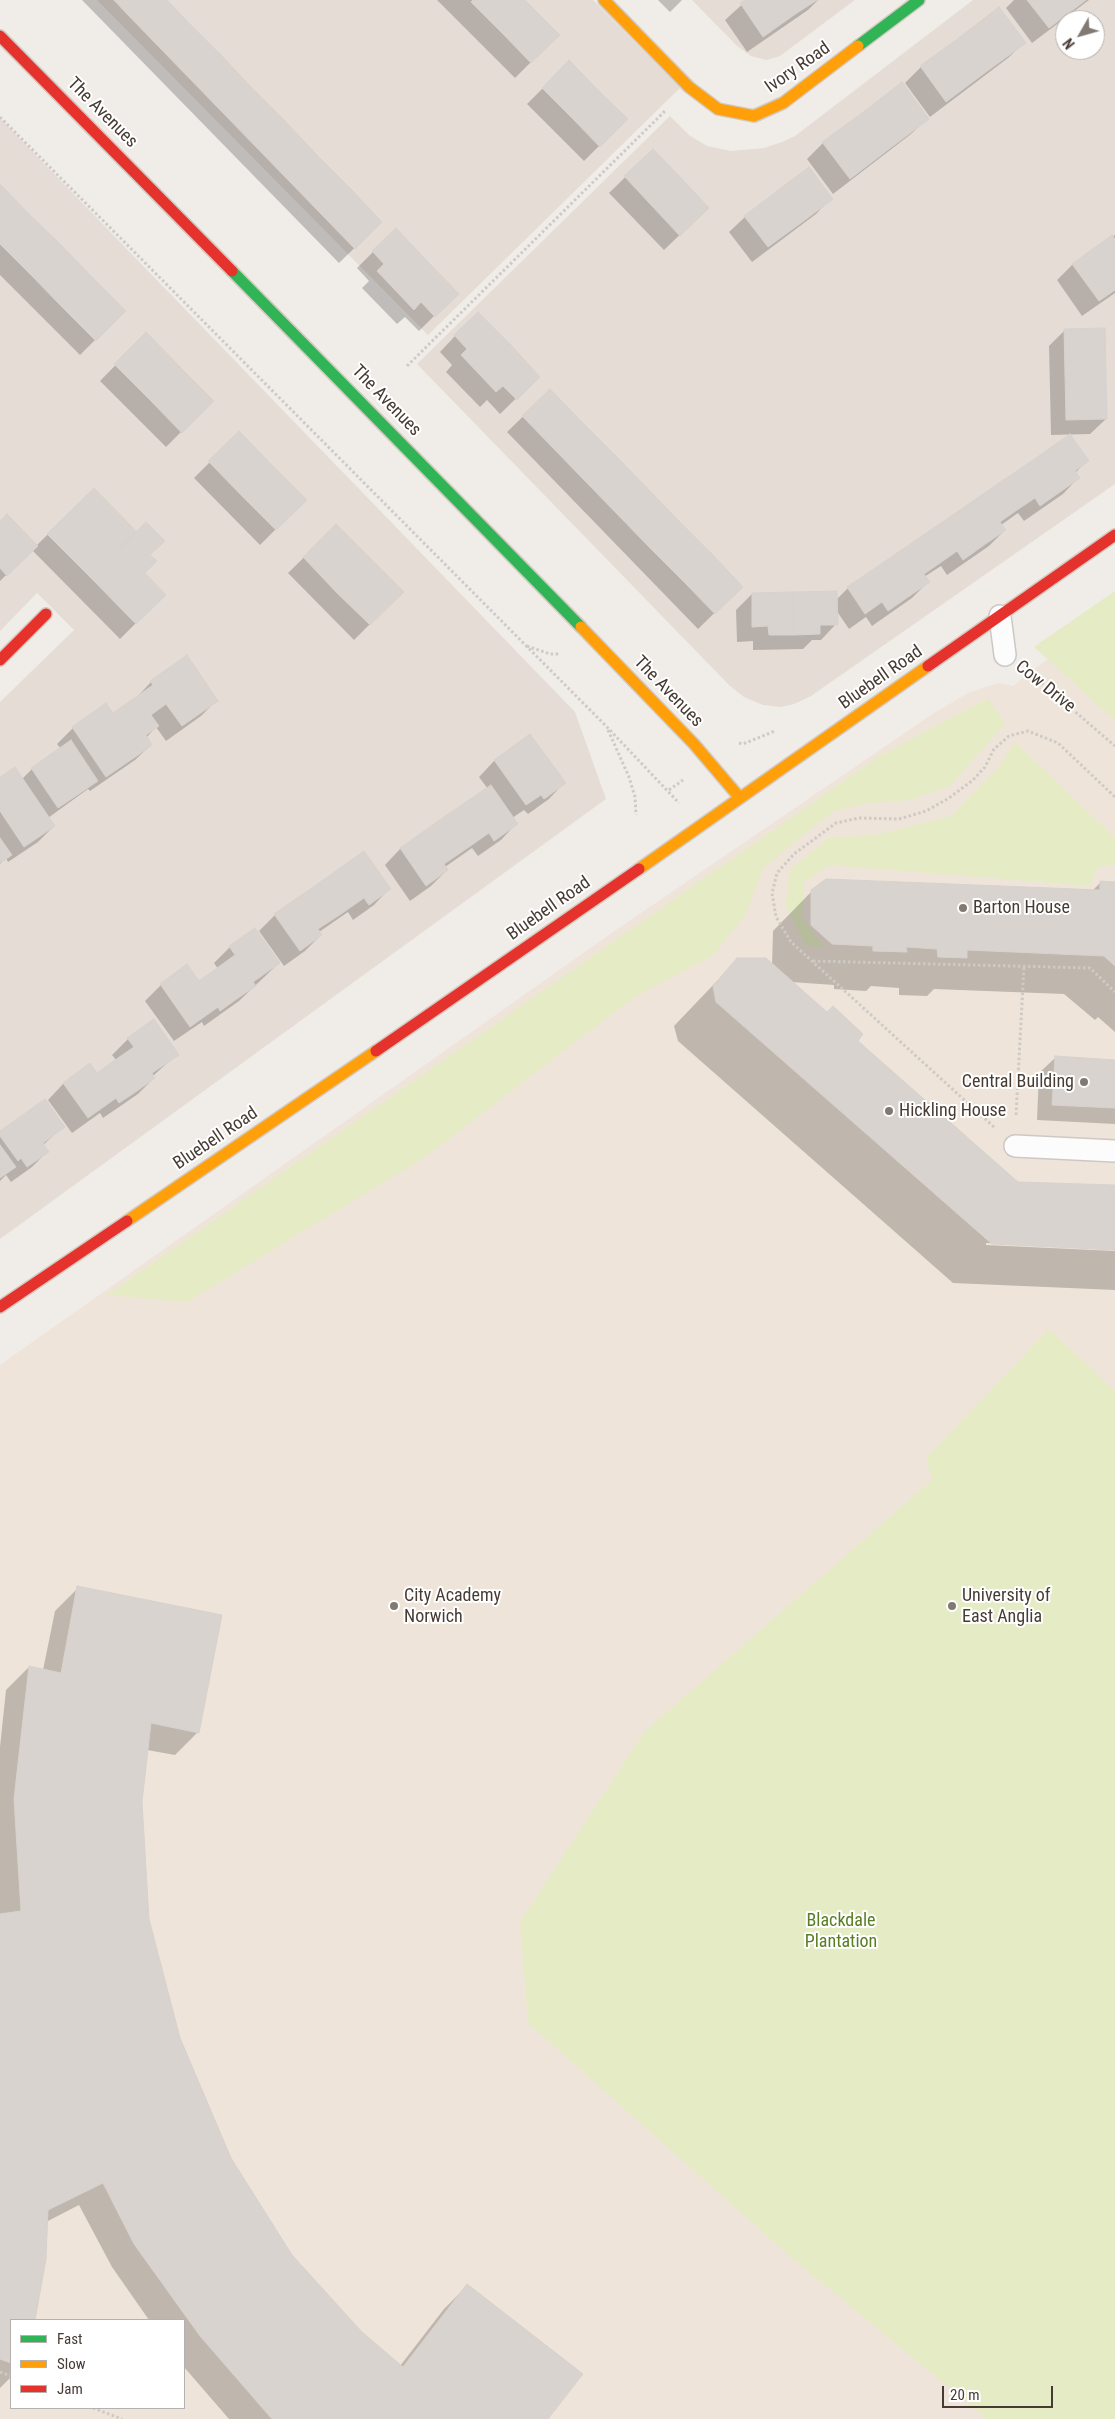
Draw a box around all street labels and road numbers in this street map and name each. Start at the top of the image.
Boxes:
street label: Ivory Road [761,38,835,98]
street label: The Avenues [62,73,142,153]
street label: The Avenues [347,361,425,441]
street label: Bluebell Road [835,641,927,715]
street label: The Avenues [629,652,707,732]
street label: Cow Drive [1011,656,1079,718]
street label: Bluebell Road [503,872,595,946]
street label: Bluebell Road [170,1103,262,1175]

